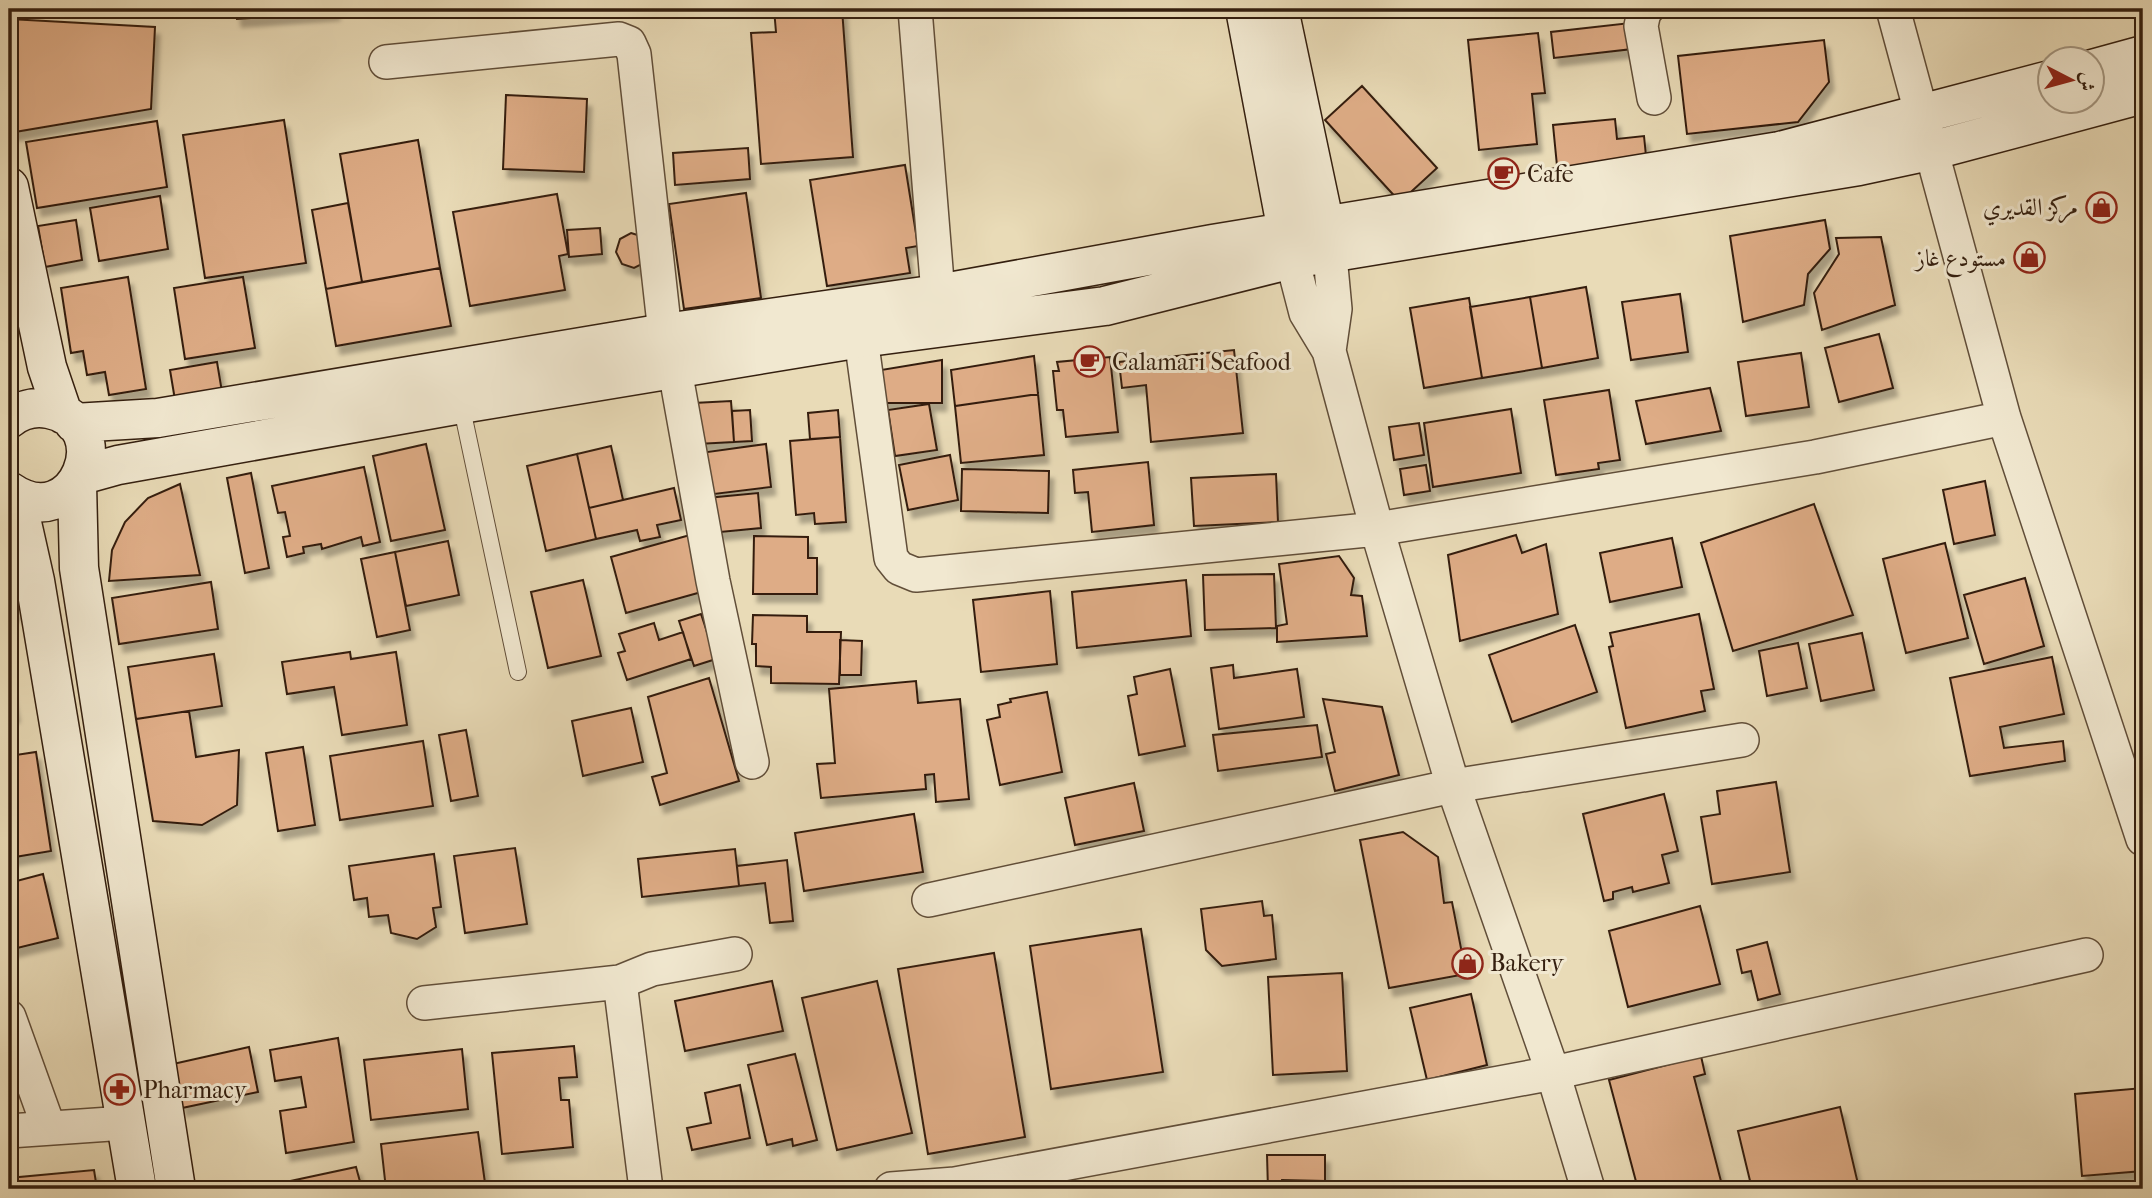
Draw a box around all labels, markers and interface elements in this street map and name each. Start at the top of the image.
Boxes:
north arrow [2036,46,2106,116]
text: ش [2075,71,2099,92]
cafe icon: Cafe [1487,157,1521,191]
place label: Cafe [1527,160,1574,188]
shop icon: مركز القديري [2084,190,2118,224]
place label: مركز القديري [1983,193,2078,226]
shop icon: مستودع غاز [2012,241,2046,275]
place label: مستودع غاز [1914,244,2006,278]
cafe icon: Calamari Seafood [1072,345,1106,379]
place label: Calamari Seafood [1112,348,1292,376]
shop icon: Bakery [1450,946,1484,980]
place label: Bakery [1490,949,1565,977]
pharmacy icon: Pharmacy [103,1073,137,1107]
place label: Pharmacy [143,1076,248,1104]

